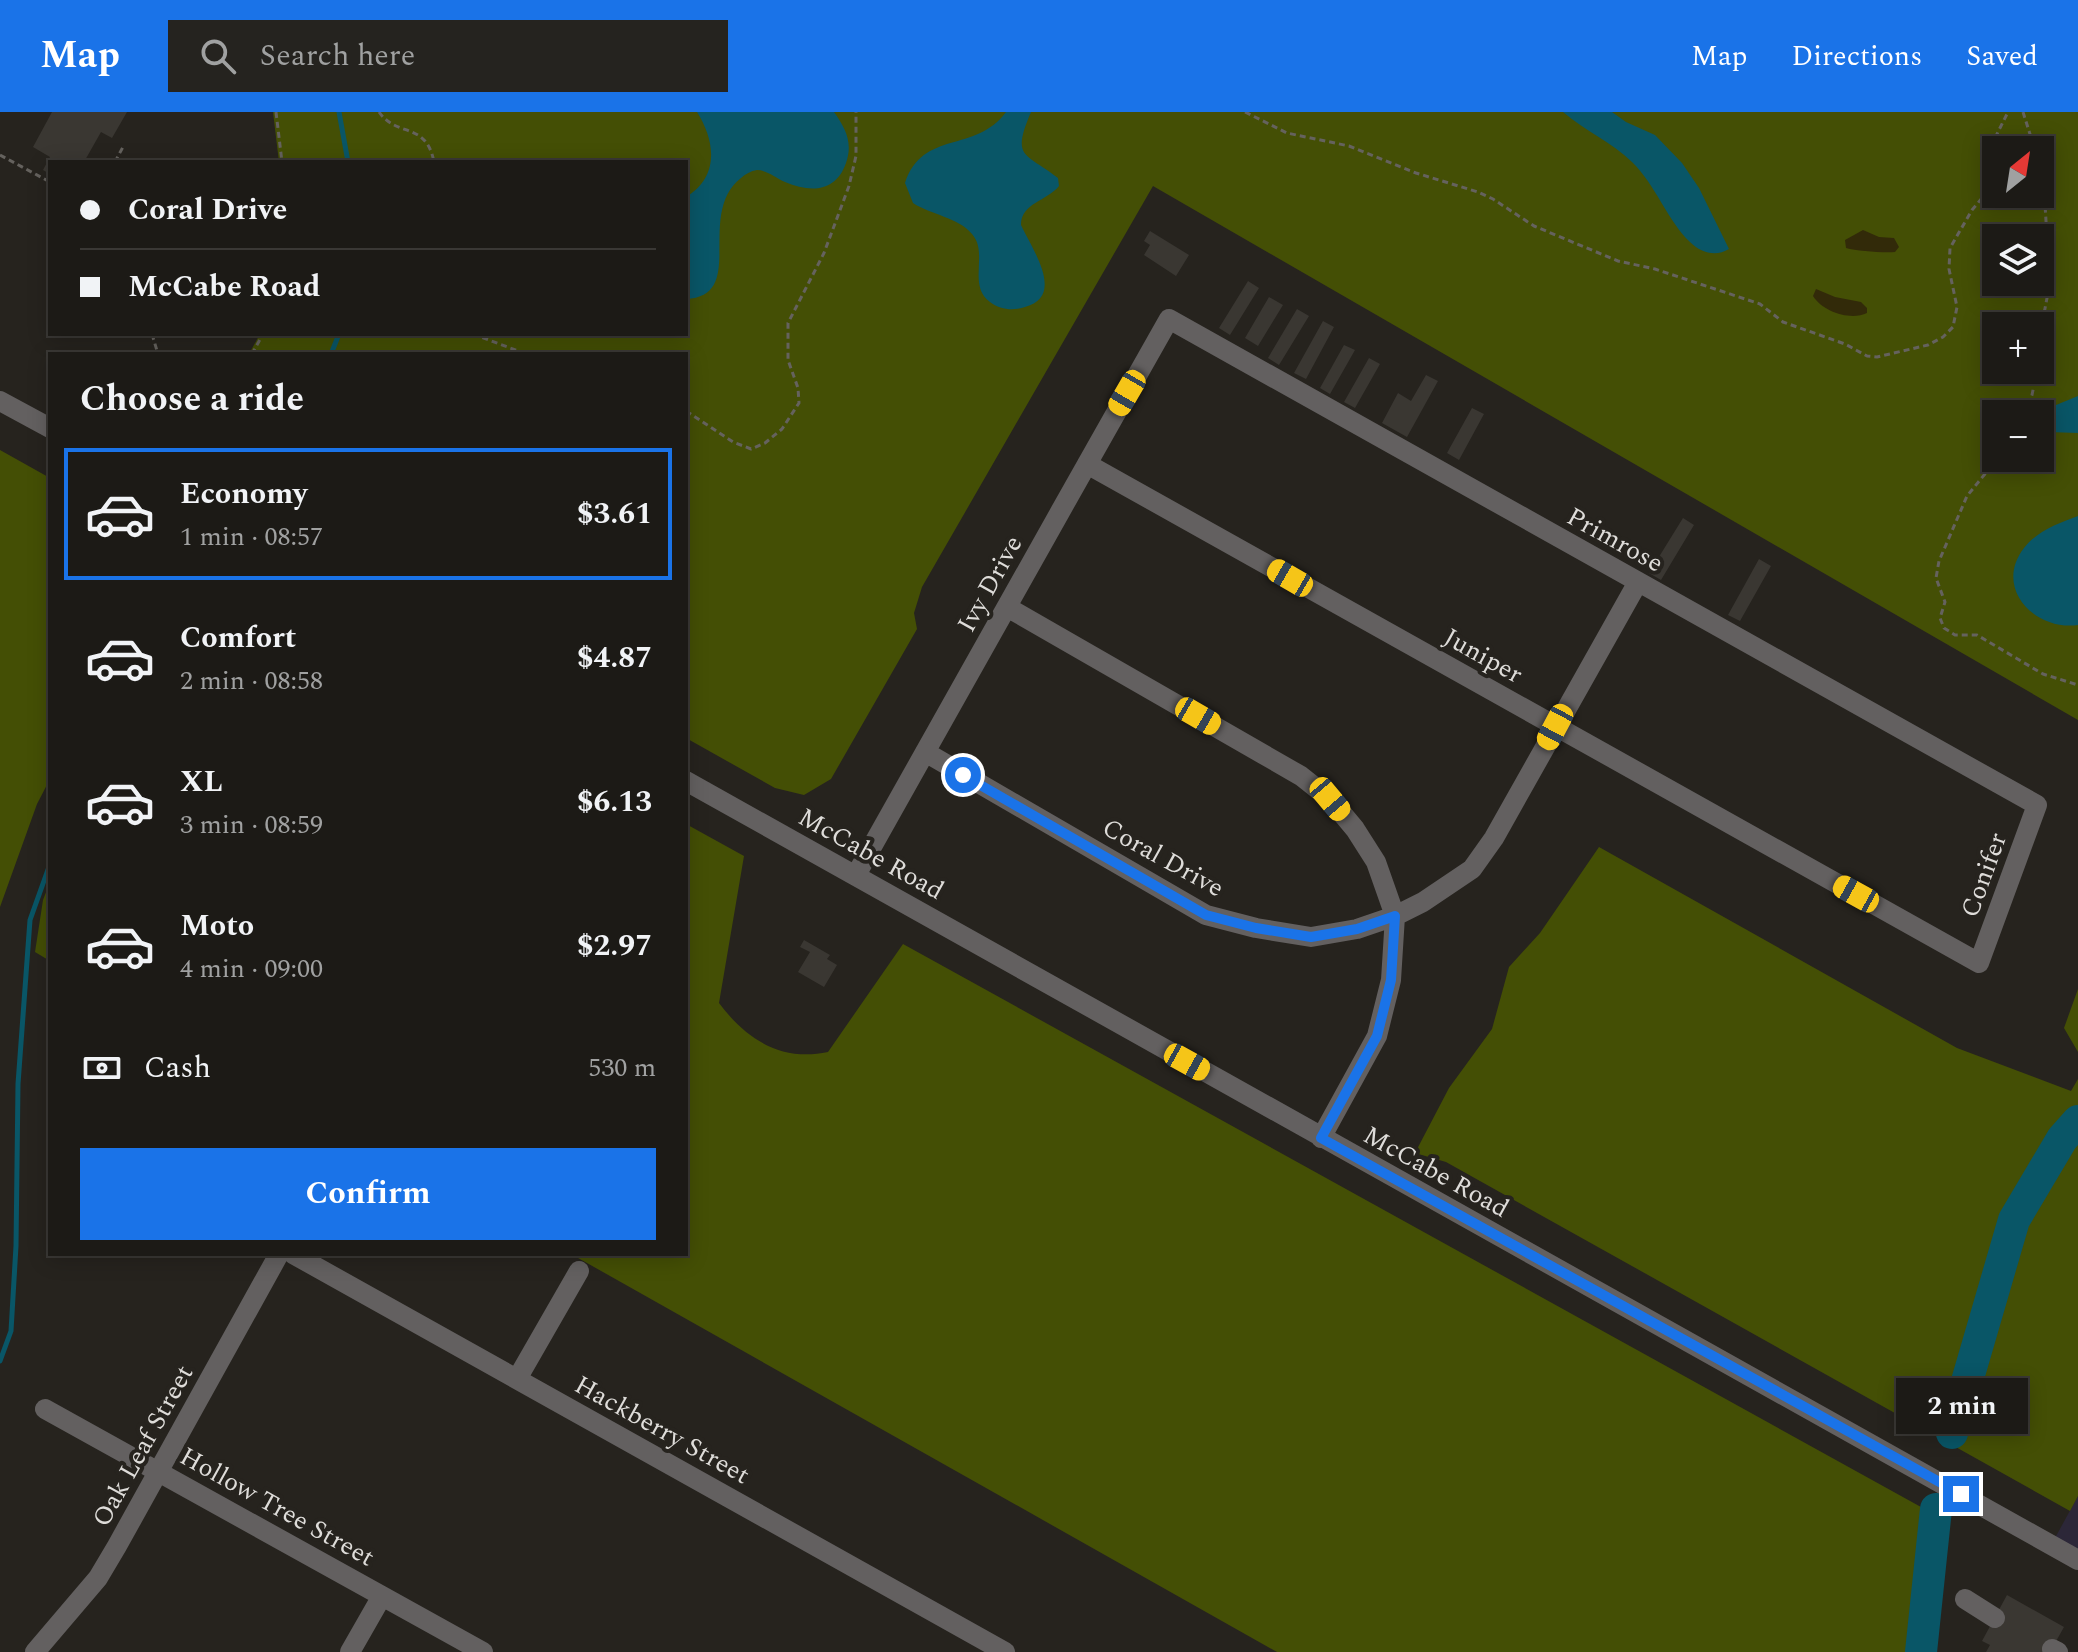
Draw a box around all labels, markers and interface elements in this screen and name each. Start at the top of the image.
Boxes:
search box [168,20,728,92]
text: Map [40,27,120,85]
text: Search here [260,33,415,79]
icon: search [196,34,240,78]
text: Map [1691,35,1748,78]
text: Directions [1792,35,1922,78]
text: Saved [1966,35,2038,78]
north arrow [1982,136,2054,208]
map controls [1982,136,2054,472]
text: Coral Drive [128,187,287,233]
button: layers [1982,224,2054,296]
text: McCabe Road [128,264,320,310]
button: + [1982,312,2054,384]
car [1105,366,1149,420]
text: Choose a ride [80,372,304,427]
button: − [1982,400,2054,472]
text: Economy [180,471,307,517]
icon: car [84,478,156,550]
text: $3.61 [577,491,652,537]
street label: Primrose [1559,497,1671,583]
text: 1 min · 08:57 [180,517,323,557]
street label: Ivy Drive [947,528,1033,640]
car [1263,556,1317,600]
text: Comfort [180,615,296,661]
street label: Juniper [1436,618,1530,694]
icon: car [84,622,156,694]
text: $4.87 [577,635,652,681]
text: 2 min · 08:58 [180,661,323,701]
car [1171,694,1225,738]
car [1533,700,1577,754]
route start [945,757,981,793]
text: XL [180,759,223,805]
icon: car [84,766,156,838]
car [1305,773,1355,825]
text: $6.13 [577,779,652,825]
street label: McCabe Road [791,797,951,911]
text: 3 min · 08:59 [180,805,323,845]
street label: Coral Drive [1095,808,1231,908]
street label: Conifer [1950,827,2018,923]
car [1829,872,1883,916]
text: Moto [180,903,254,949]
icon: car [84,910,156,982]
text: $2.97 [577,923,652,969]
text: 4 min · 09:00 [180,949,323,989]
car [1160,1040,1214,1084]
text: Cash [144,1045,211,1091]
icon: cash [80,1046,124,1090]
text: 530 m [588,1048,656,1088]
street label: McCabe Road [1356,1115,1516,1229]
button: Confirm [80,1148,656,1240]
street label: Oak Leaf Street [82,1358,204,1534]
street label: Hackberry Street [567,1365,757,1495]
callout: 2 min [1895,1378,2027,1434]
text: 2 min [1927,1386,1997,1426]
street label: Hollow Tree Street [172,1437,382,1577]
route end [1943,1476,1979,1512]

